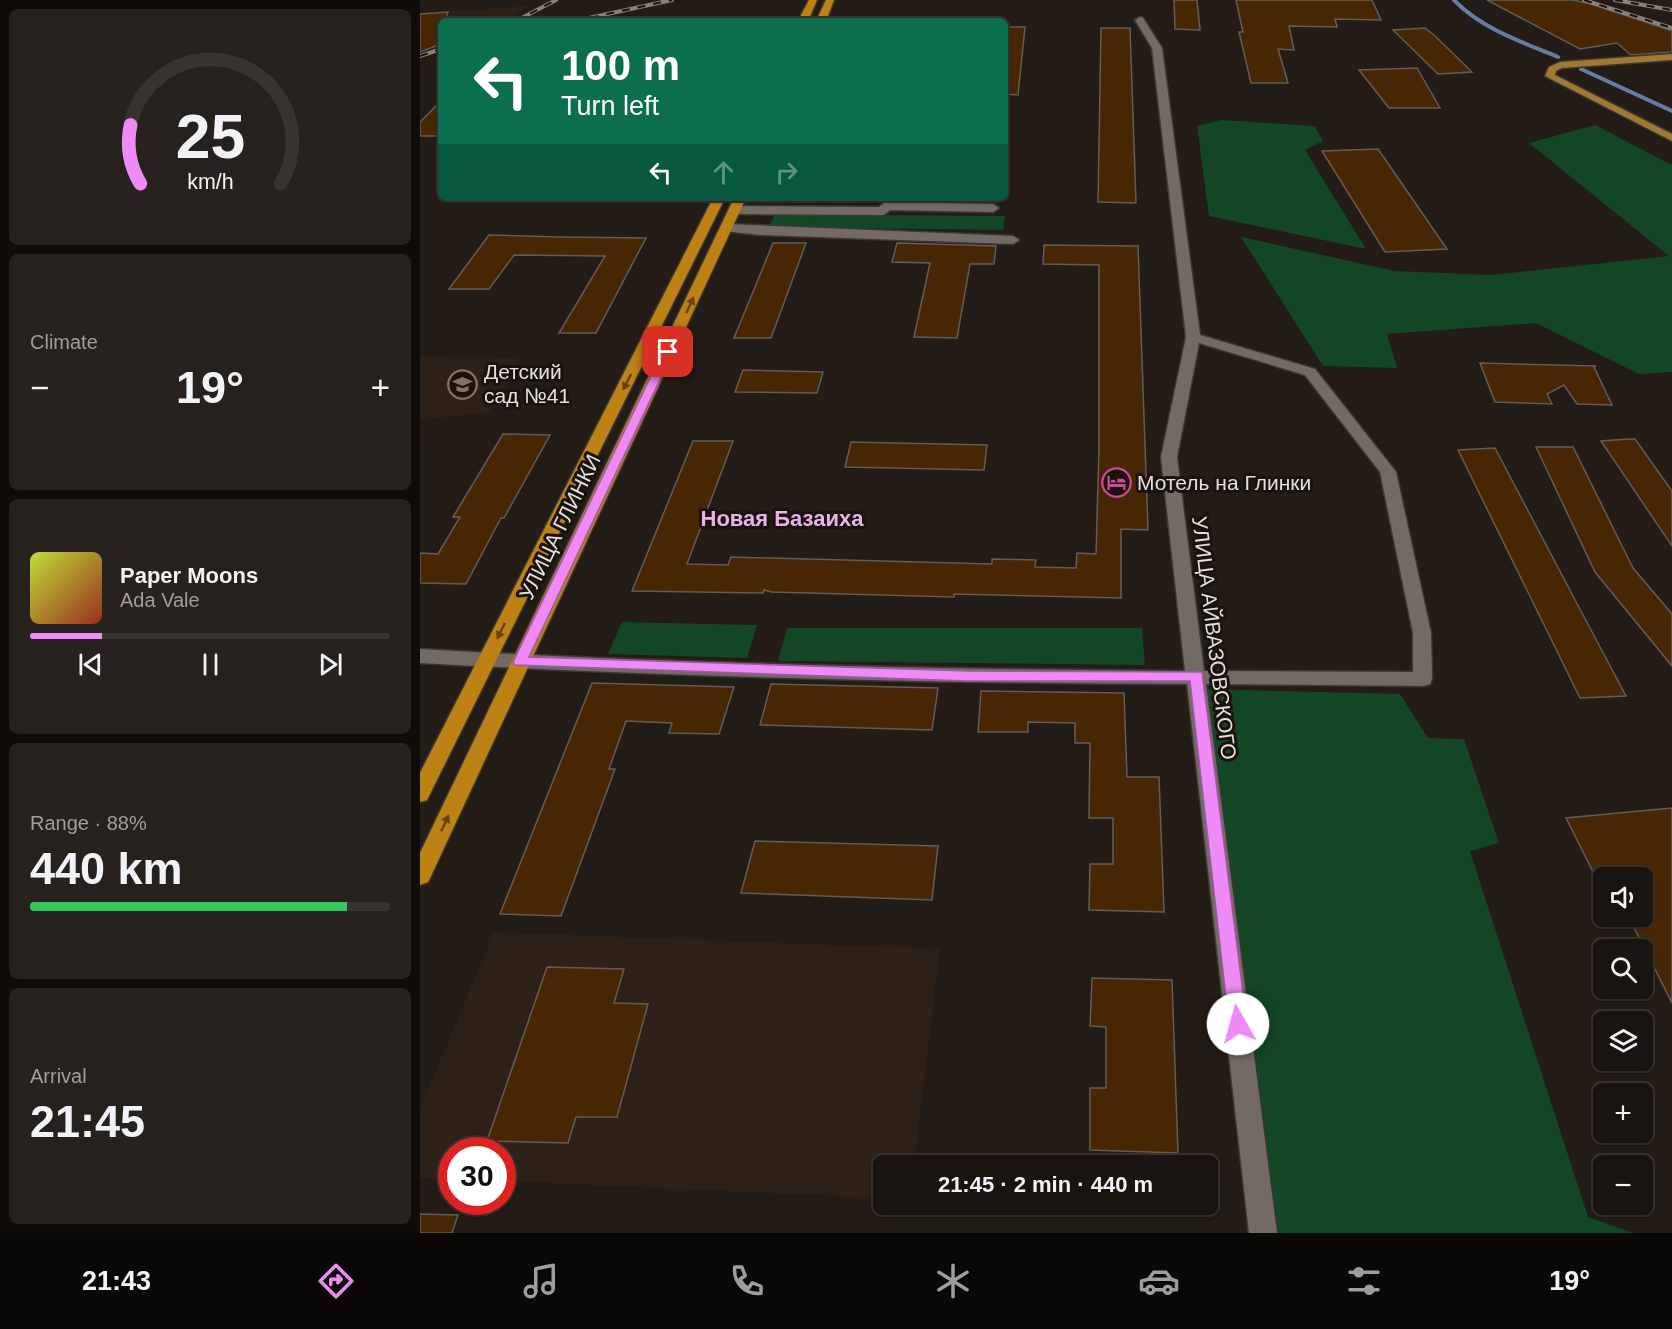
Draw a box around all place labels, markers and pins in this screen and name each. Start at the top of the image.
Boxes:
pin [642,326,693,377]
place label: Детский сад №41 [484,360,570,407]
school or university icon: Детский сад №41 [447,368,479,400]
hotel icon: Мотель на Глинки [1100,467,1132,499]
place label: Мотель на Глинки [1137,471,1311,494]

